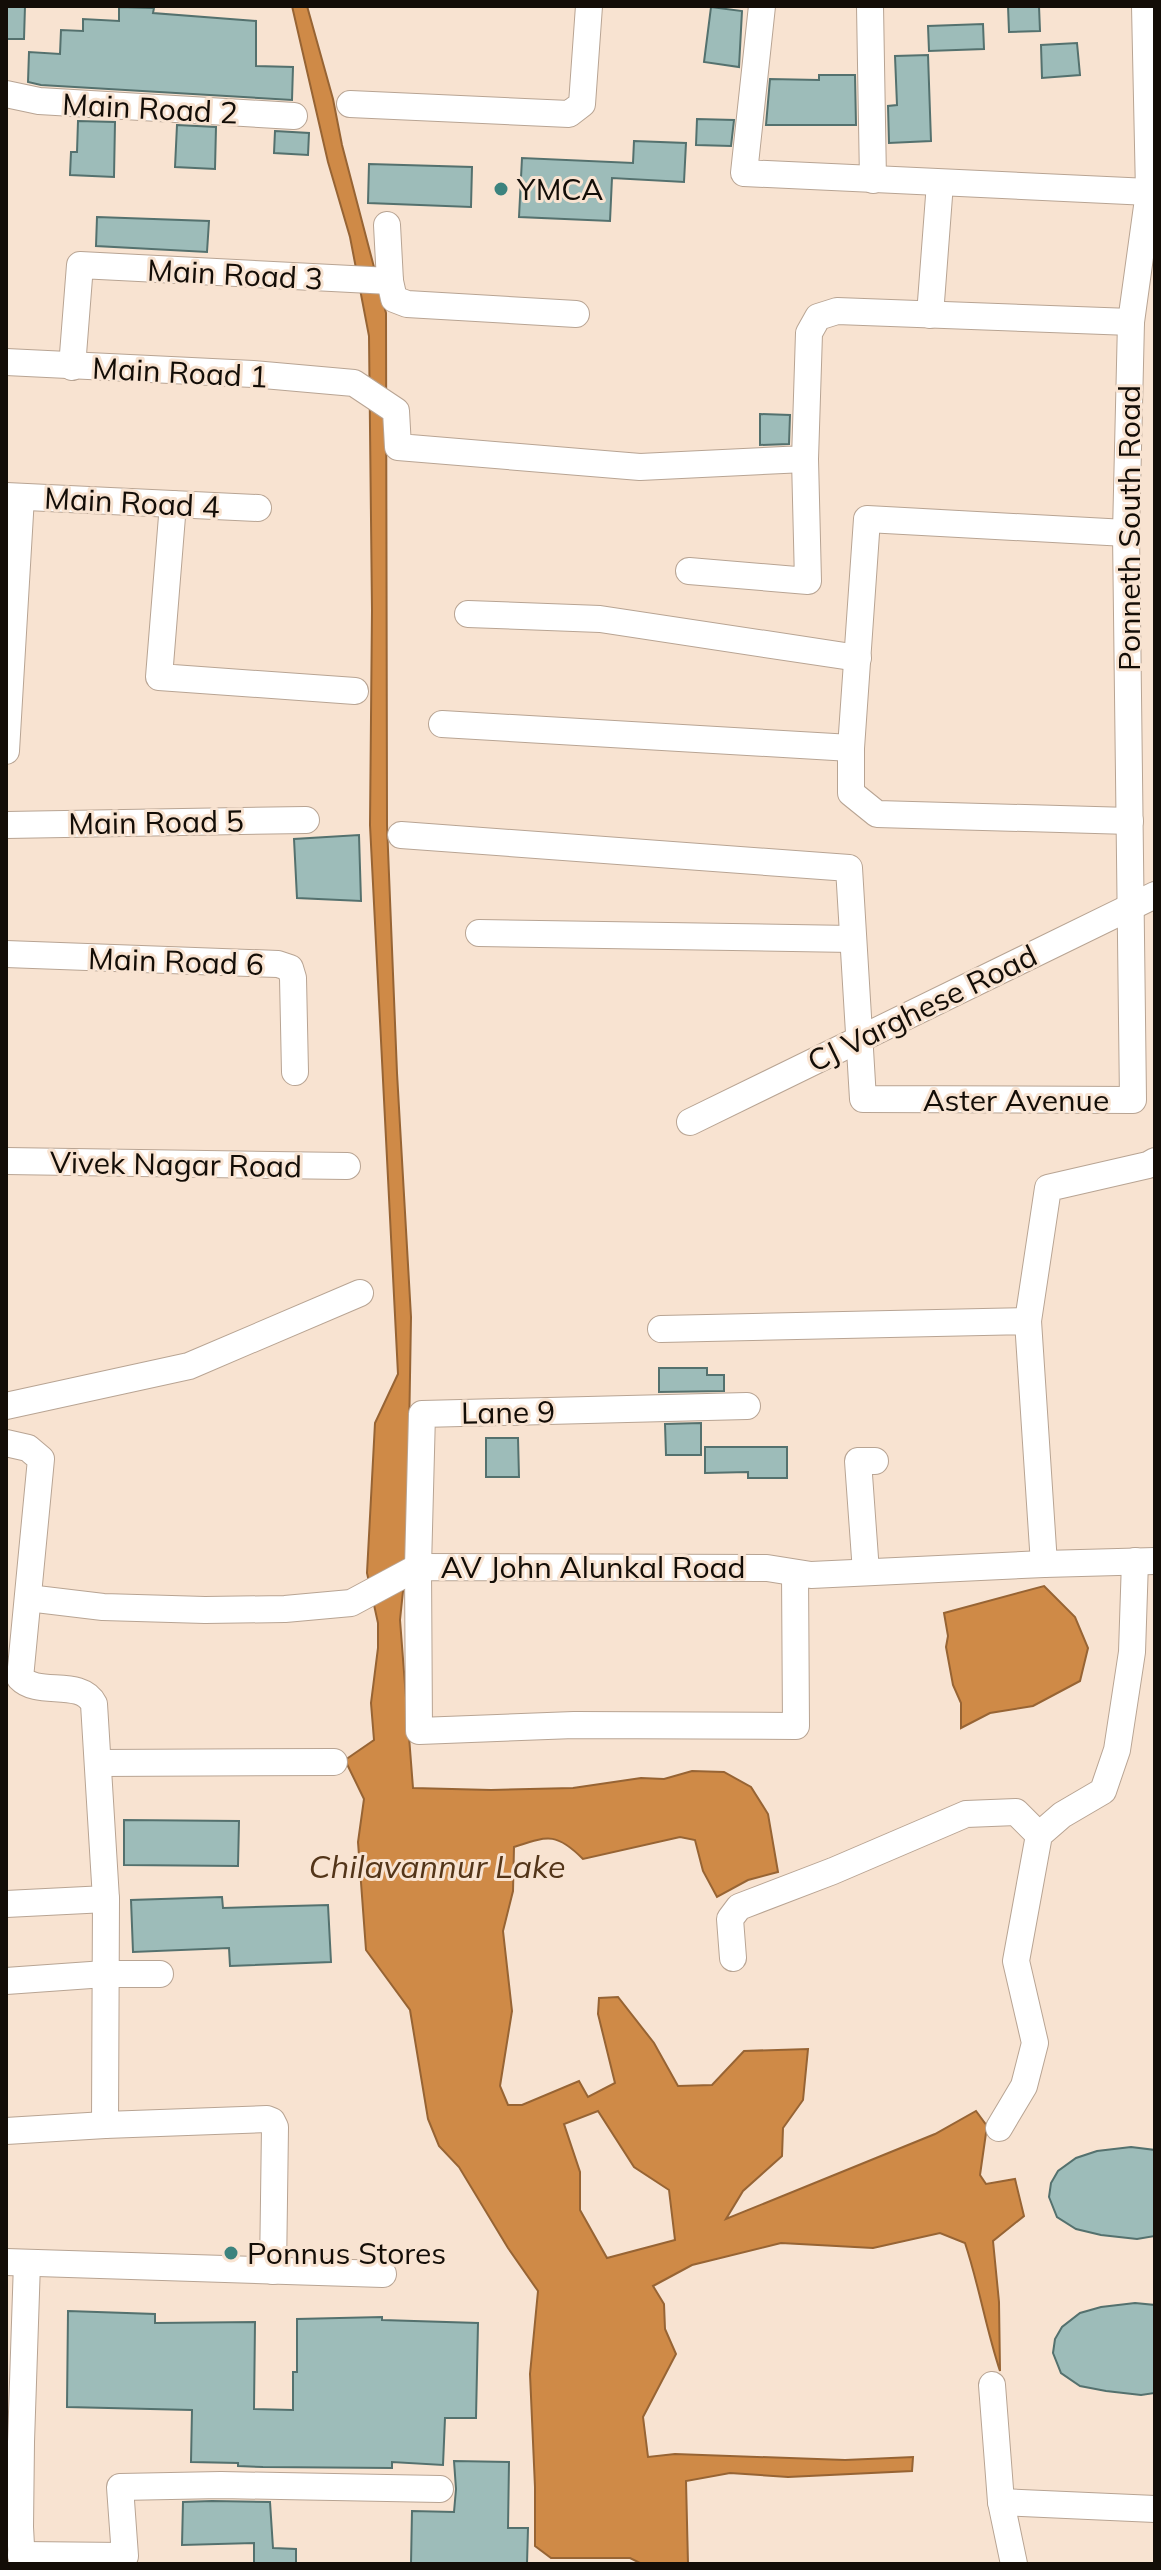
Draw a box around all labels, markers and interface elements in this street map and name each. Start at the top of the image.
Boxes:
street label: Main Road 2 [61,84,239,132]
place label: YMCA [516,170,603,208]
marker: YMCA [492,180,510,198]
street label: Main Road 3 [146,250,324,298]
street label: Main Road 1 [91,348,269,396]
street label: Ponneth South Road [1110,385,1148,671]
street label: Main Road 4 [43,478,221,526]
street label: Main Road 5 [68,801,244,843]
street label: CJ Varghese Road [801,936,1043,1080]
street label: Main Road 6 [88,939,264,983]
street label: Aster Avenue [923,1081,1109,1119]
street label: Vivek Nagar Road [50,1143,302,1185]
street label: Lane 9 [461,1392,555,1432]
street label: AV John Alunkal Road [440,1548,746,1586]
water label: Chilavannur Lake [309,1846,565,1886]
place label: Ponnus Stores [247,2234,446,2272]
marker: Ponnus Stores [222,2244,240,2262]

